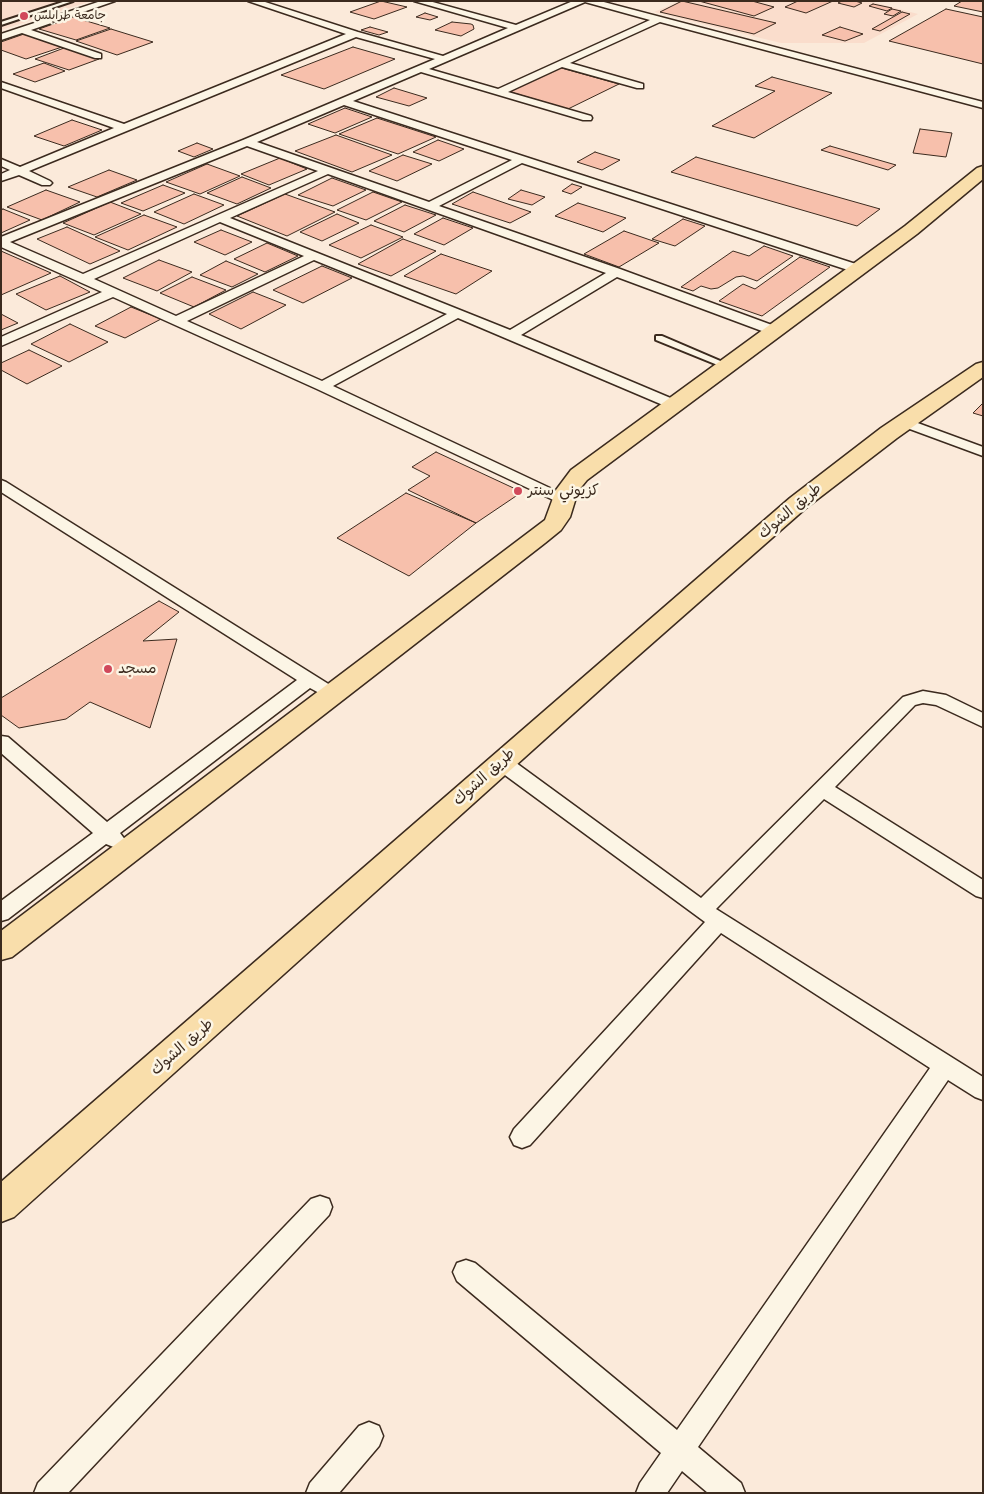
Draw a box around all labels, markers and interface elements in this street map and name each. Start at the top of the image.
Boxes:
place label: جامعة طرابلس [34,9,106,23]
marker: جامعة طرابلس [18,10,30,22]
street label: طريق الشوك [755,479,825,543]
place label: كزيوني سنتر [528,482,599,500]
marker: كزيوني سنتر [512,485,524,497]
place label: مسجد [118,660,157,678]
marker: مسجد [102,663,114,675]
street label: طريق الشوك [449,745,519,809]
street label: طريق الشوك [147,1015,217,1079]

